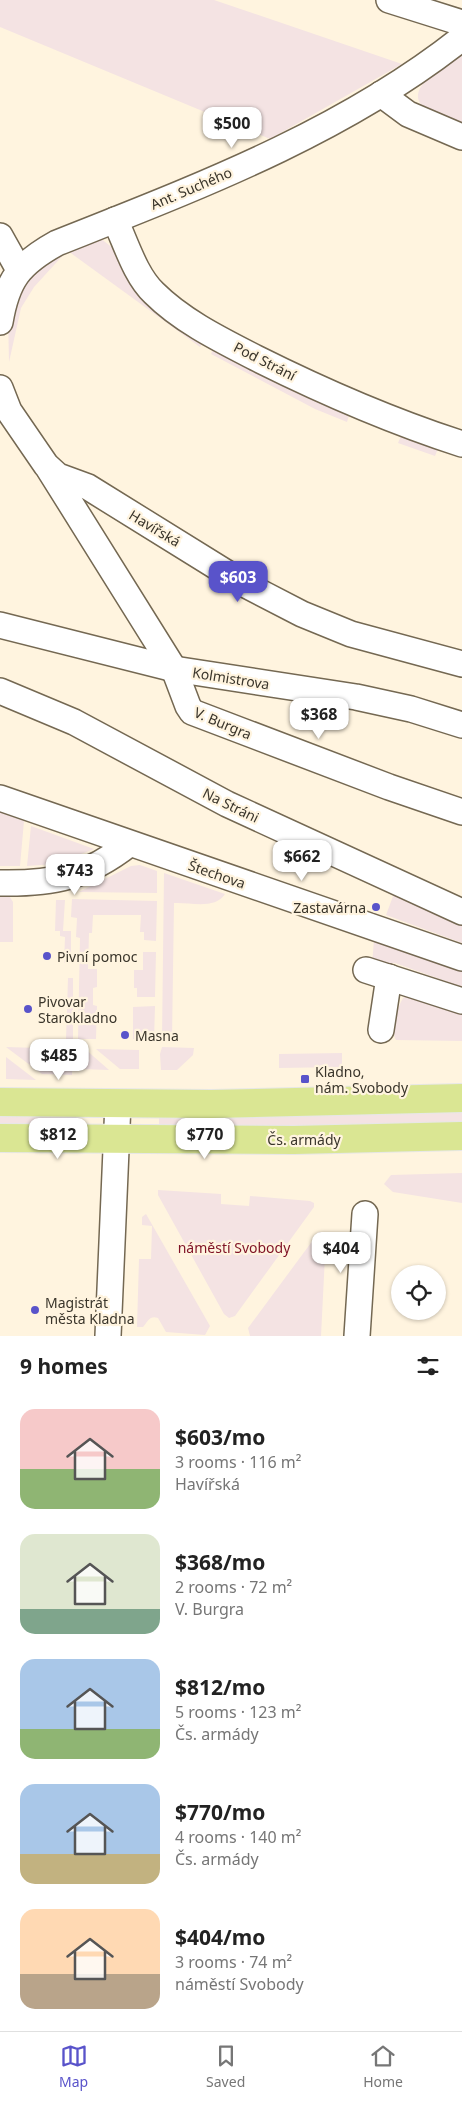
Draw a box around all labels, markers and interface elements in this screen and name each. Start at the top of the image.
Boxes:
pin: $500 [202,106,262,149]
text: $500 [214,112,250,134]
street label: Ant. Suchého [147,162,235,214]
street label: Pod Strání [231,337,300,385]
street label: Havířská [126,505,184,551]
pin: $603 [208,560,268,603]
text: $603 [220,566,256,588]
street label: Kolmistrova [191,663,271,693]
pin: $368 [289,698,349,740]
street label: V. Burgra [191,702,255,744]
text: $368 [301,703,337,725]
street label: Na Stráni [200,783,262,827]
pin: $662 [272,840,332,882]
text: $662 [284,845,320,867]
pin: $743 [45,854,105,896]
street label: Štechova [186,855,248,893]
text: $743 [57,859,93,881]
place label: Zastavárna [293,898,366,917]
marker: Zastavárna [370,901,382,913]
place label: Pivní pomoc [57,947,138,966]
marker: Pivní pomoc [41,950,53,962]
place label: Pivovar Starokladno [38,992,117,1027]
marker: Pivovar Starokladno [22,1003,34,1015]
place label: Masna [135,1026,179,1045]
marker: Masna [119,1029,131,1041]
pin: $485 [29,1038,89,1081]
text: $485 [41,1044,77,1066]
place label: Kladno, nám. Svobody [315,1062,409,1097]
marker: Kladno, nám. Svobody [299,1073,311,1085]
pin: $812 [28,1118,88,1160]
pin: $770 [175,1118,235,1160]
text: $812 [40,1123,76,1145]
text: $770 [187,1123,223,1145]
street label: Čs. armády [267,1130,341,1149]
pin: $404 [311,1232,371,1274]
text: $404 [323,1237,359,1259]
park label: náměstí Svobody [178,1238,291,1257]
map controls [391,1265,446,1320]
button: locate [391,1265,446,1320]
place label: Magistrát města Kladna [45,1293,135,1328]
marker: Magistrát města Kladna [29,1304,41,1316]
text: 9 homes [20,1352,108,1380]
icon: filters [414,1352,442,1380]
text: $603/mo [175,1423,265,1451]
icon: home [60,1429,120,1489]
text: 3 rooms · 116 m² [175,1451,301,1473]
text: Havířská [175,1473,240,1495]
text: $368/mo [175,1548,265,1576]
icon: home [60,1554,120,1614]
text: 2 rooms · 72 m² [175,1576,292,1598]
text: V. Burgra [175,1598,244,1620]
text: $812/mo [175,1673,265,1701]
icon: home [60,1679,120,1739]
text: 5 rooms · 123 m² [175,1701,301,1723]
text: Čs. armády [175,1723,259,1745]
text: $770/mo [175,1798,265,1826]
icon: home [60,1804,120,1864]
text: 4 rooms · 140 m² [175,1826,301,1848]
text: Čs. armády [175,1848,259,1870]
text: $404/mo [175,1923,265,1951]
icon: home [60,1929,120,1989]
text: 3 rooms · 74 m² [175,1951,292,1973]
text: náměstí Svobody [175,1973,304,1995]
tab: Map [59,2042,88,2091]
tab: Saved [206,2042,245,2091]
tab: Home [363,2042,403,2091]

